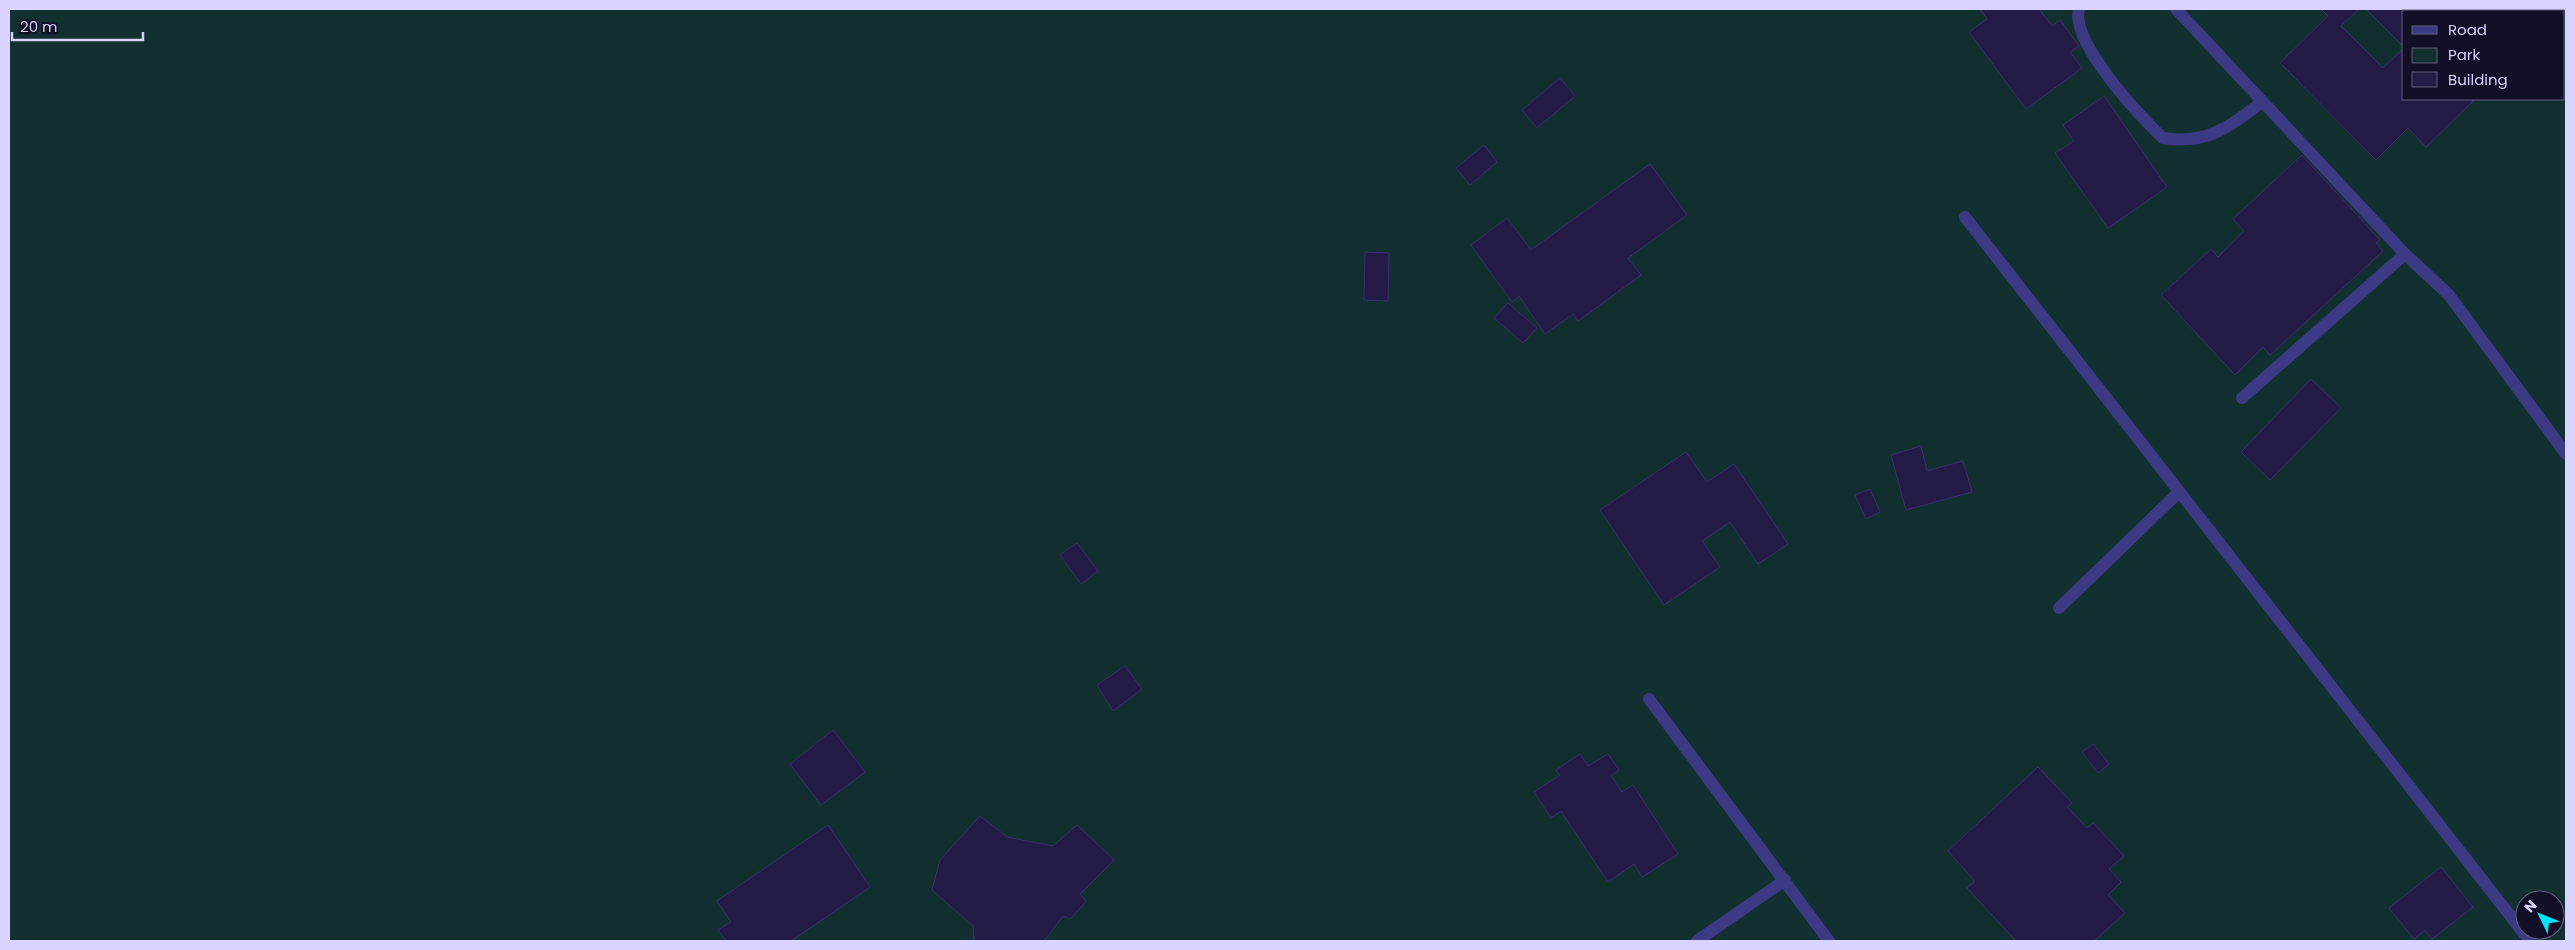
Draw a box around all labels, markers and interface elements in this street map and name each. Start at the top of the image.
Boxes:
scale bar [12,10,144,42]
legend [2402,10,2565,100]
text: 20 m [20,16,58,37]
text: Road [2448,19,2487,40]
text: Park [2448,44,2480,65]
text: Building [2448,69,2508,90]
north arrow [2515,890,2565,940]
text: N [2520,895,2541,917]

